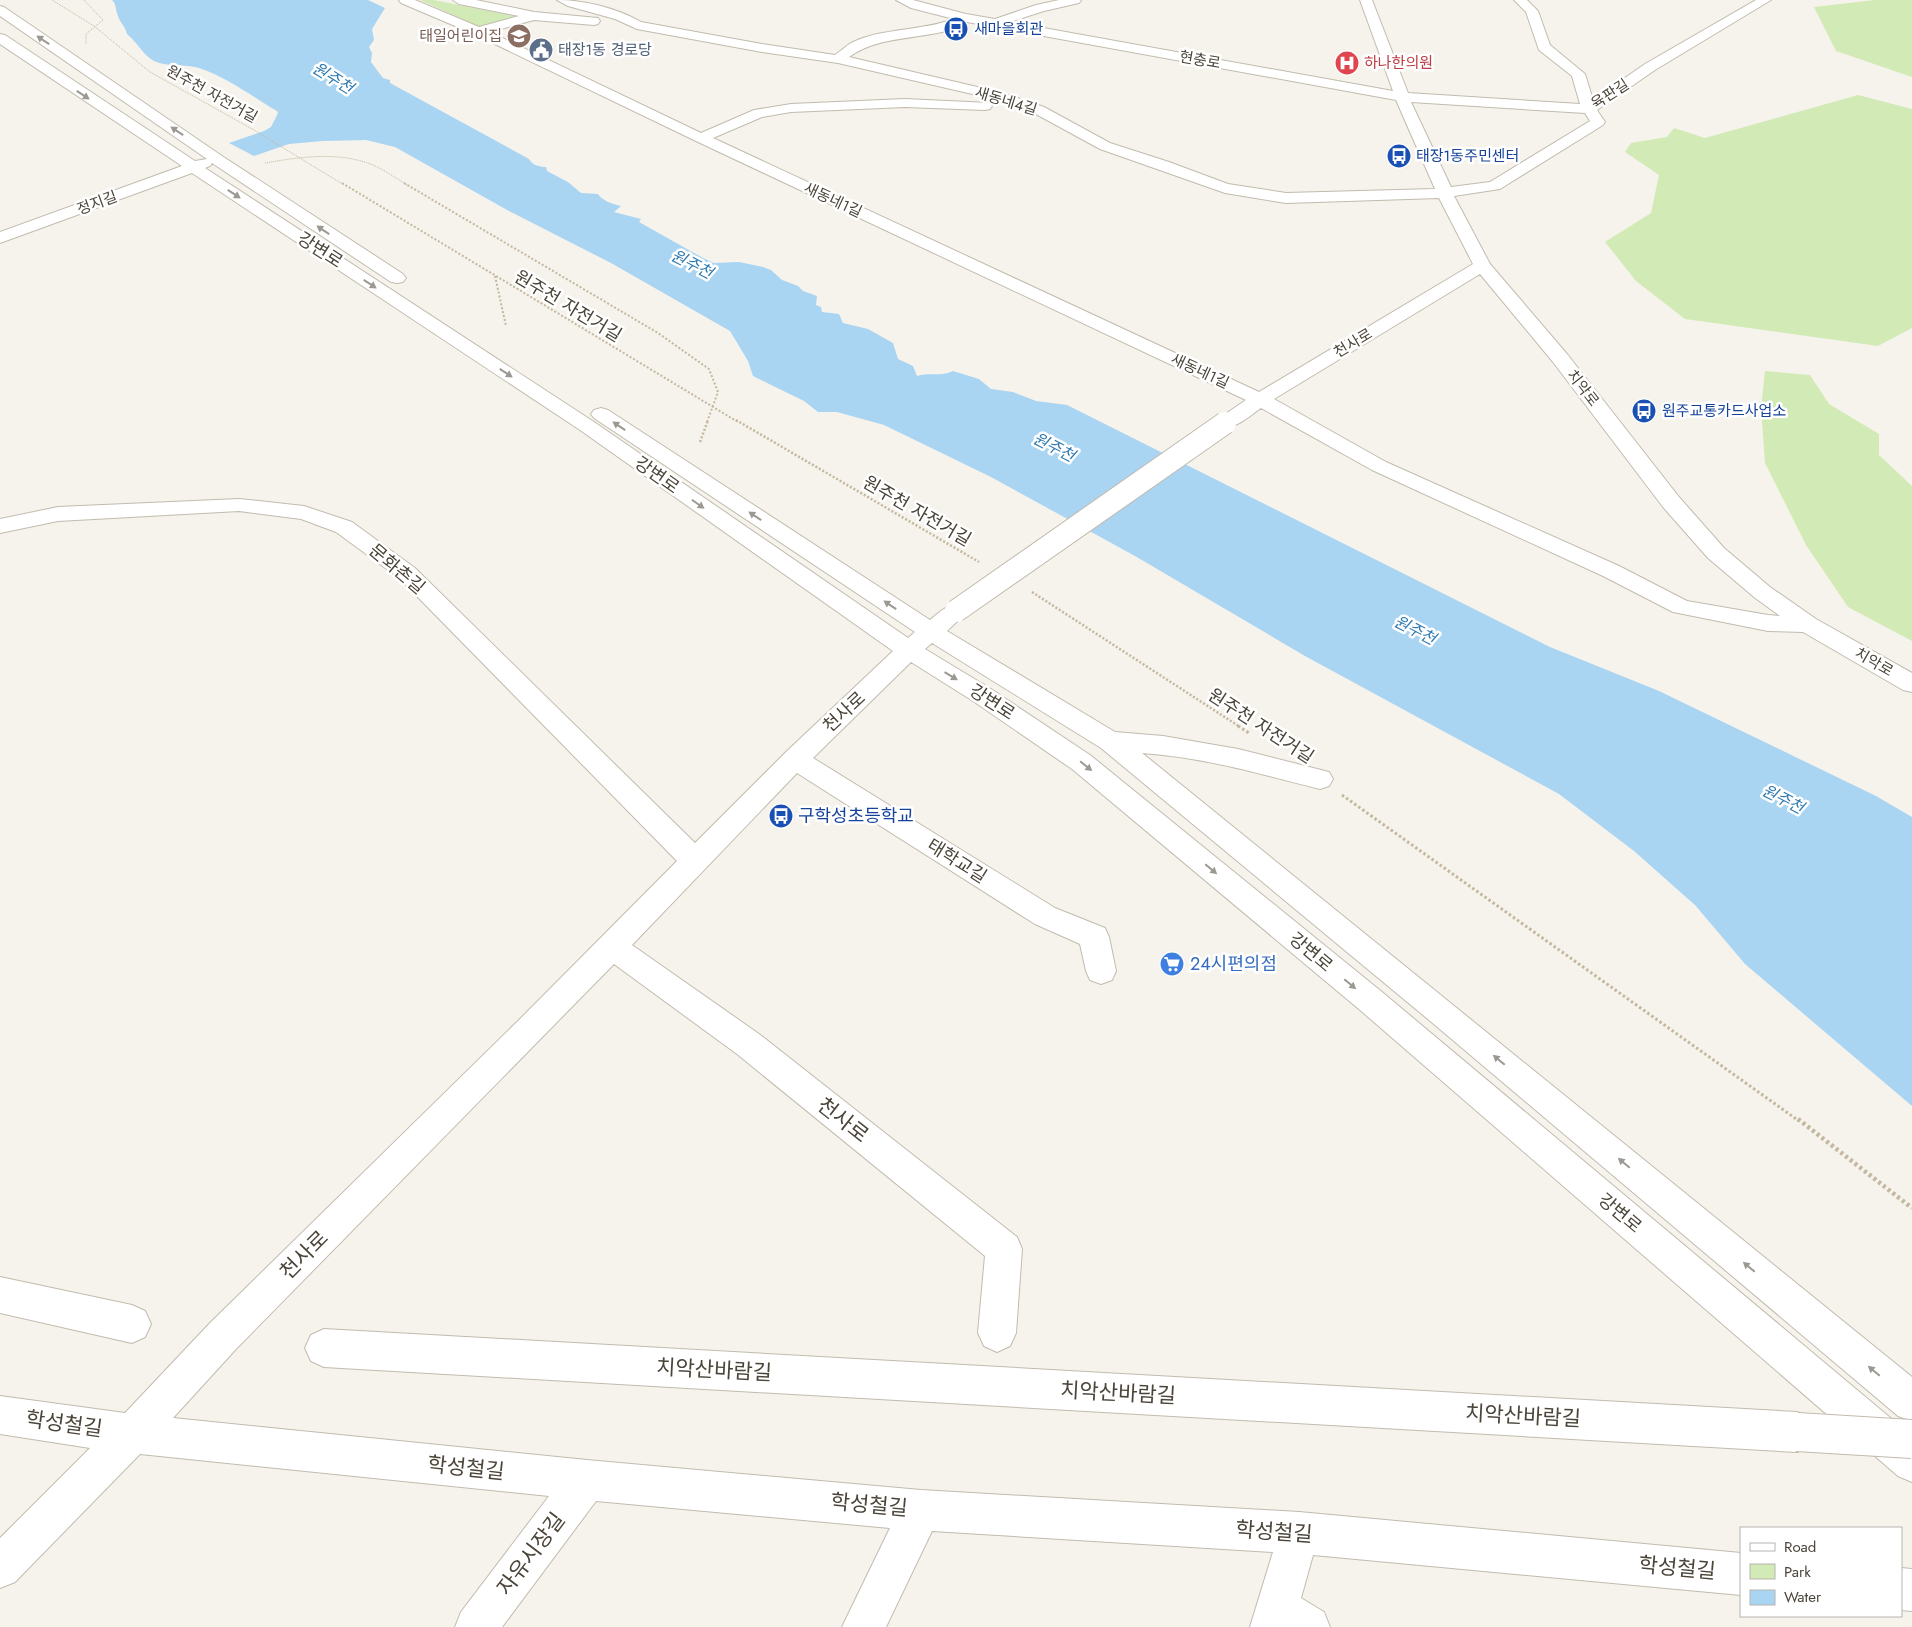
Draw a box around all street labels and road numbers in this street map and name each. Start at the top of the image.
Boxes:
street label: 현충로 [1178,46,1222,74]
street label: 원주천 자전거길 [162,60,262,128]
street label: 육판길 [1587,73,1633,115]
street label: 새동네4길 [972,81,1040,121]
street label: 새동네1길 [800,177,866,223]
street label: 정지길 [74,186,120,220]
street label: 강변로 [292,226,348,274]
street label: 원주천 자전거길 [509,264,627,348]
street label: 천사로 [1330,323,1376,363]
street label: 새동네1길 [1167,348,1233,394]
street label: 치악로 [1562,365,1604,411]
street label: 강변로 [629,450,685,500]
street label: 원주천 자전거길 [858,469,976,553]
street label: 문화촌길 [363,538,431,600]
street label: 치악로 [1851,642,1897,682]
street label: 강변로 [964,678,1020,726]
street label: 원주천 자전거길 [1203,682,1319,770]
street label: 천사로 [817,686,871,738]
street label: 태학교길 [922,832,992,890]
street label: 강변로 [1284,926,1338,978]
street label: 천사로 [811,1090,875,1150]
street label: 강변로 [1593,1187,1647,1239]
street label: 천사로 [273,1224,335,1286]
street label: 치악산바람길 [655,1352,773,1388]
street label: 치악산바람길 [1059,1375,1177,1411]
street label: 치악산바람길 [1464,1398,1582,1434]
street label: 학성철길 [24,1404,104,1444]
street label: 학성철길 [426,1449,506,1487]
street label: 학성철길 [829,1487,909,1523]
street label: 자유시장길 [490,1506,572,1602]
street label: 학성철길 [1234,1514,1314,1550]
street label: 학성철길 [1637,1550,1717,1586]

